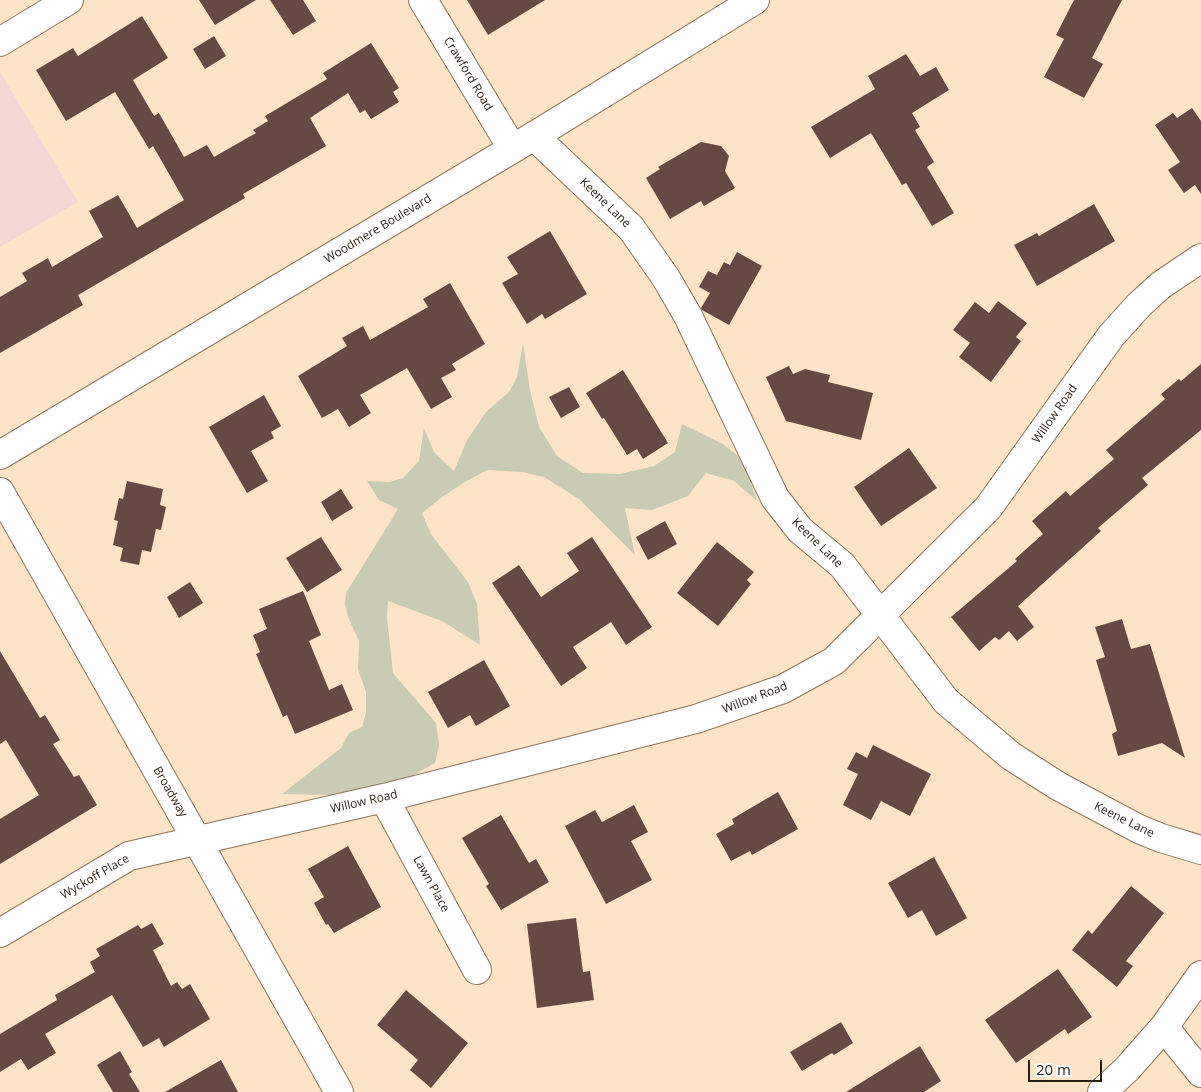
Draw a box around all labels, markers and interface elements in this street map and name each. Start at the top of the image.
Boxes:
street label: Crawford Road [440,34,496,114]
street label: Keene Lane [577,175,633,231]
street label: Woodmere Boulevard [322,191,434,267]
street label: Willow Road [1029,382,1081,446]
street label: Keene Lane [789,515,845,571]
street label: Willow Road [720,679,790,717]
street label: Broadway [150,764,190,820]
street label: Willow Road [329,787,399,817]
street label: Keene Lane [1092,799,1156,841]
street label: Wyckoff Place [58,852,132,902]
street label: Lawn Place [410,853,452,915]
scale bar [1031,1050,1105,1082]
text: 20 m [1036,1059,1071,1079]

